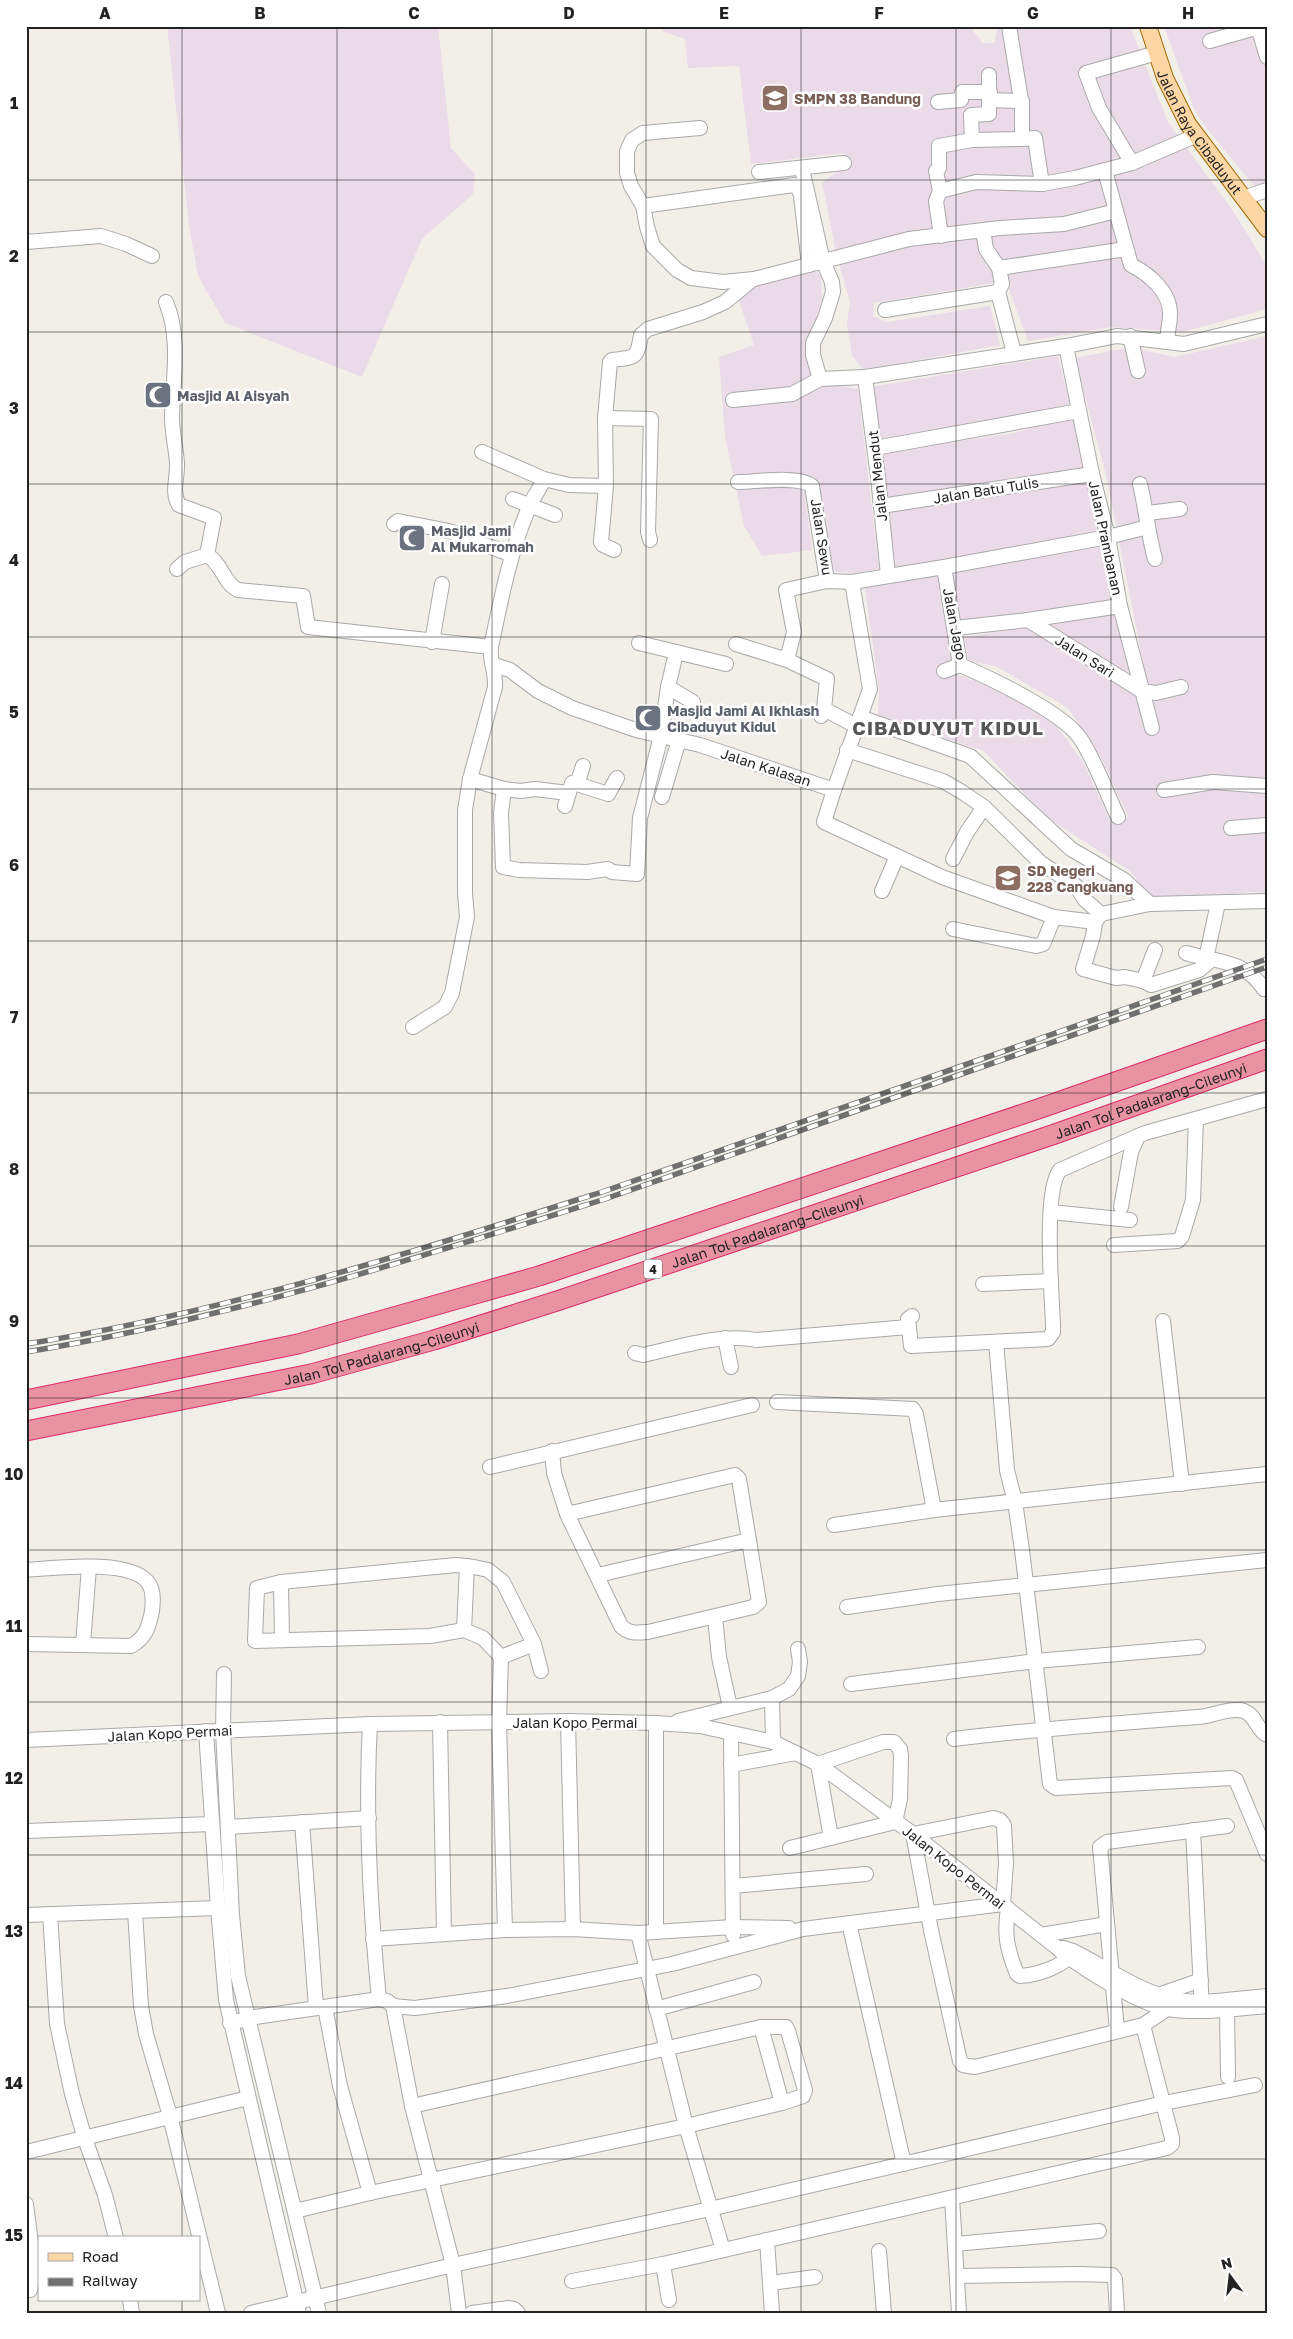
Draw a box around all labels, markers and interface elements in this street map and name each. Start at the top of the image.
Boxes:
text: A [99,3,111,23]
text: B [254,3,266,23]
text: C [408,3,420,23]
text: D [563,3,575,23]
text: E [719,3,729,23]
text: F [874,3,884,23]
text: G [1027,3,1039,23]
text: H [1182,3,1194,23]
street label: Jalan Raya Cibaduyut [1154,68,1246,197]
school or university icon: SMPN 38 Bandung [760,83,790,113]
place label: SMPN 38 Bandung [794,90,921,107]
text: 1 [10,93,18,113]
text: 2 [9,246,19,266]
mosque icon: Masjid Al Aisyah [143,380,173,410]
place label: Masjid Al Aisyah [177,387,289,404]
text: 3 [9,398,19,418]
street label: Jalan Mendut [864,430,890,522]
street label: Jalan Batu Tulis [932,473,1040,507]
street label: Jalan Prambanan [1086,479,1126,597]
street label: Jalan Sewu [808,498,836,576]
place label: Masjid Jami Al Mukarromah [431,522,534,555]
mosque icon: Masjid Jami Al Mukarromah [397,523,427,553]
text: 4 [9,550,19,570]
street label: Jalan Jago [940,587,970,661]
street label: Jalan Sari [1052,631,1118,681]
text: 5 [9,702,19,722]
place label: Masjid Jami Al Ikhlash Cibaduyut Kidul [667,702,819,735]
mosque icon: Masjid Jami Al Ikhlash Cibaduyut Kidul [633,703,663,733]
district label: CIBADUYUT KIDUL [852,716,1044,739]
street label: Jalan Kalasan [719,744,813,790]
text: 6 [9,855,19,875]
place label: SD Negeri 228 Cangkuang [1027,862,1133,895]
school or university icon: SD Negeri 228 Cangkuang [993,863,1023,893]
text: 7 [10,1007,19,1027]
street label: Jalan Tol Padalarang–Cileunyi [1053,1058,1249,1142]
text: 8 [9,1159,19,1179]
street label: Jalan Tol Padalarang–Cileunyi [669,1190,866,1271]
road number: 4 [644,1260,662,1278]
text: 9 [9,1311,19,1331]
street label: Jalan Tol Padalarang–Cileunyi [282,1318,481,1388]
text: 10 [5,1464,23,1484]
text: 11 [6,1616,22,1636]
street label: Jalan Kopo Permai [512,1714,638,1731]
street label: Jalan Kopo Permai [107,1721,233,1745]
text: 12 [5,1768,23,1788]
street label: Jalan Kopo Permai [899,1822,1009,1912]
text: 13 [5,1921,23,1941]
text: 14 [5,2073,23,2093]
text: 15 [5,2225,23,2245]
legend [38,2236,200,2302]
text: Road [82,2247,119,2265]
north arrow [1206,2252,1256,2302]
text: N [1219,2253,1234,2273]
text: Railway [82,2271,138,2289]

